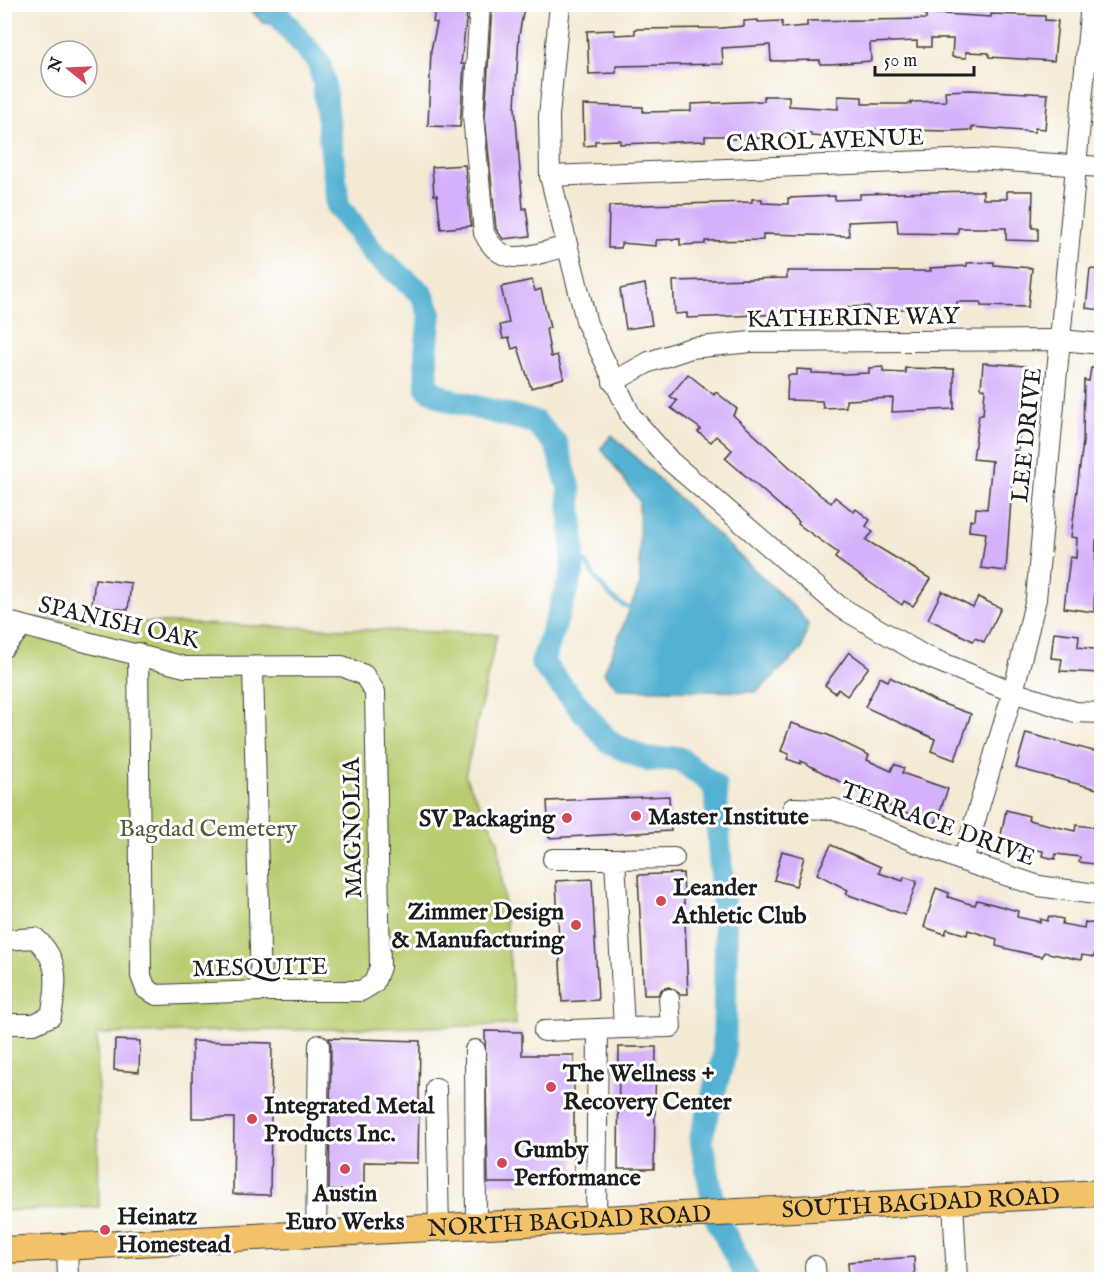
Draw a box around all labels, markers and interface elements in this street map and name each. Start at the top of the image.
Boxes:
north arrow [39,39,99,99]
scale bar [875,39,974,77]
text: 50 m [884,50,917,73]
text: N [45,55,68,76]
street label: CAROL AVENUE [726,123,925,160]
street label: KATHERINE WAY [746,301,961,336]
street label: LEE DRIVE [1005,366,1050,504]
street label: SPANISH OAK [35,590,203,657]
street label: MAGNOLIA [337,756,370,899]
street label: TERRACE DRIVE [836,775,1039,874]
place label: Master Institute [648,802,809,833]
place label: SV Packaging [419,804,556,835]
marker: Master Institute [629,809,643,823]
marker: SV Packaging [560,811,574,825]
park label: Bagdad Cemetery [119,814,297,845]
place label: Leander Athletic Club [672,873,807,932]
marker: Leander Athletic Club [654,894,668,908]
place label: Zimmer Design & Manufacturing [392,897,565,956]
marker: Zimmer Design & Manufacturing [569,918,583,932]
street label: MESQUITE [192,952,328,985]
place label: The Wellness + Recovery Center [562,1059,732,1118]
marker: The Wellness + Recovery Center [544,1080,558,1094]
place label: Integrated Metal Products Inc. [264,1091,435,1150]
marker: Integrated Metal Products Inc. [245,1112,259,1126]
place label: Gumby Performance [514,1135,641,1194]
marker: Gumby Performance [495,1156,509,1170]
marker: Austin Euro Werks [338,1162,352,1176]
place label: Austin Euro Werks [286,1179,405,1238]
street label: SOUTH BAGDAD ROAD [781,1181,1061,1227]
street label: NORTH BAGDAD ROAD [427,1199,712,1245]
place label: Heinatz Homestead [117,1202,232,1261]
marker: Heinatz Homestead [98,1223,112,1237]

